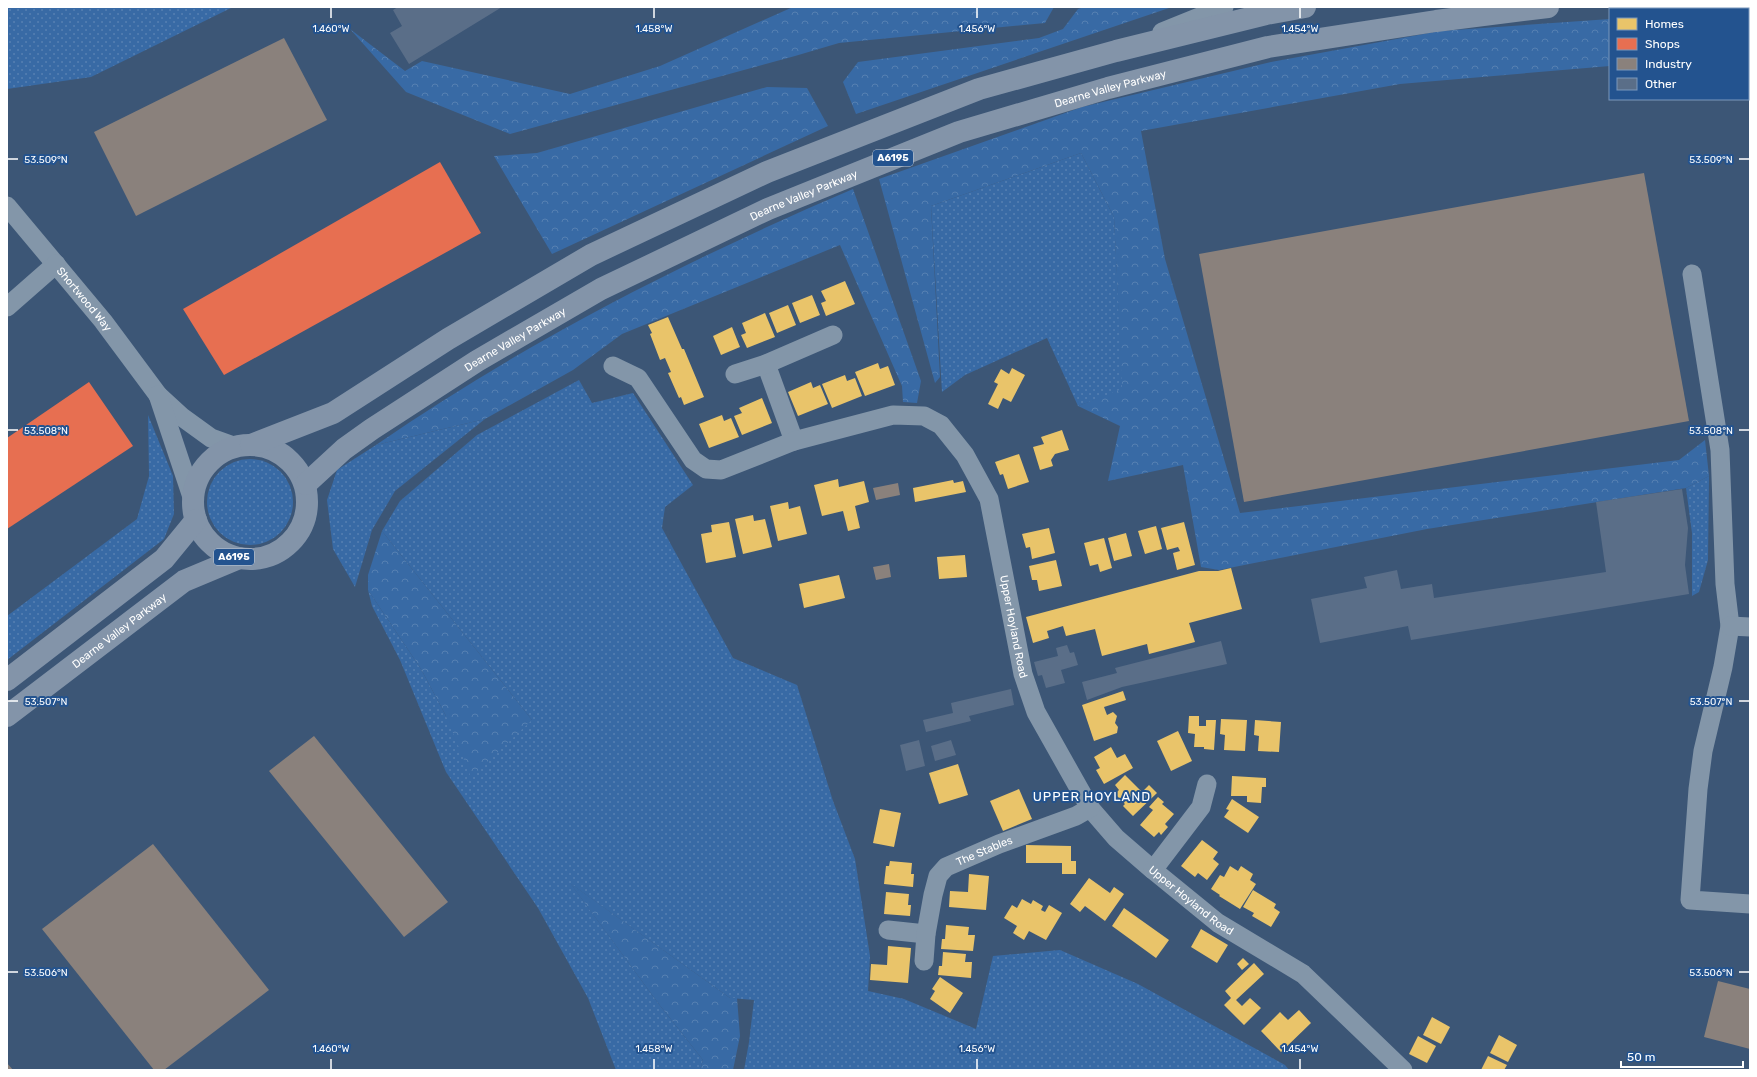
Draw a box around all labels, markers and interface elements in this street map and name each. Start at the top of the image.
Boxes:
legend [1609,8,1749,100]
text: Homes [1645,17,1684,31]
text: 1.460°W [312,23,350,35]
text: 1.458°W [635,23,673,35]
text: 1.456°W [959,23,995,35]
text: 1.454°W [1282,23,1318,35]
text: Shops [1645,37,1680,51]
text: Industry [1645,57,1692,71]
street label: Dearne Valley Parkway [1053,67,1167,110]
text: Other [1645,77,1677,91]
road number: A6195 [873,150,913,166]
text: 53.509°N [24,154,68,166]
text: 53.509°N [1689,154,1733,166]
street label: Dearne Valley Parkway [748,167,859,223]
street label: Shortwood Way [54,264,115,334]
street label: Dearne Valley Parkway [462,304,568,374]
text: 53.508°N [24,425,68,437]
text: 53.508°N [1689,425,1733,437]
road number: A6195 [214,549,254,565]
street label: Upper Hoyland Road [997,574,1030,680]
street label: Dearne Valley Parkway [69,590,169,671]
text: 53.507°N [25,696,67,708]
text: 53.507°N [1690,696,1732,708]
district label: UPPER HOYLAND [1033,789,1151,804]
street label: The Stables [954,833,1015,868]
street label: Upper Hoyland Road [1146,863,1236,937]
text: 53.506°N [24,967,68,979]
text: 53.506°N [1689,967,1733,979]
text: 1.460°W [312,1043,350,1055]
text: 1.458°W [635,1043,673,1055]
text: 1.456°W [959,1043,995,1055]
text: 1.454°W [1282,1043,1318,1055]
scale bar [1621,1043,1743,1069]
text: 50 m [1627,1050,1655,1064]

